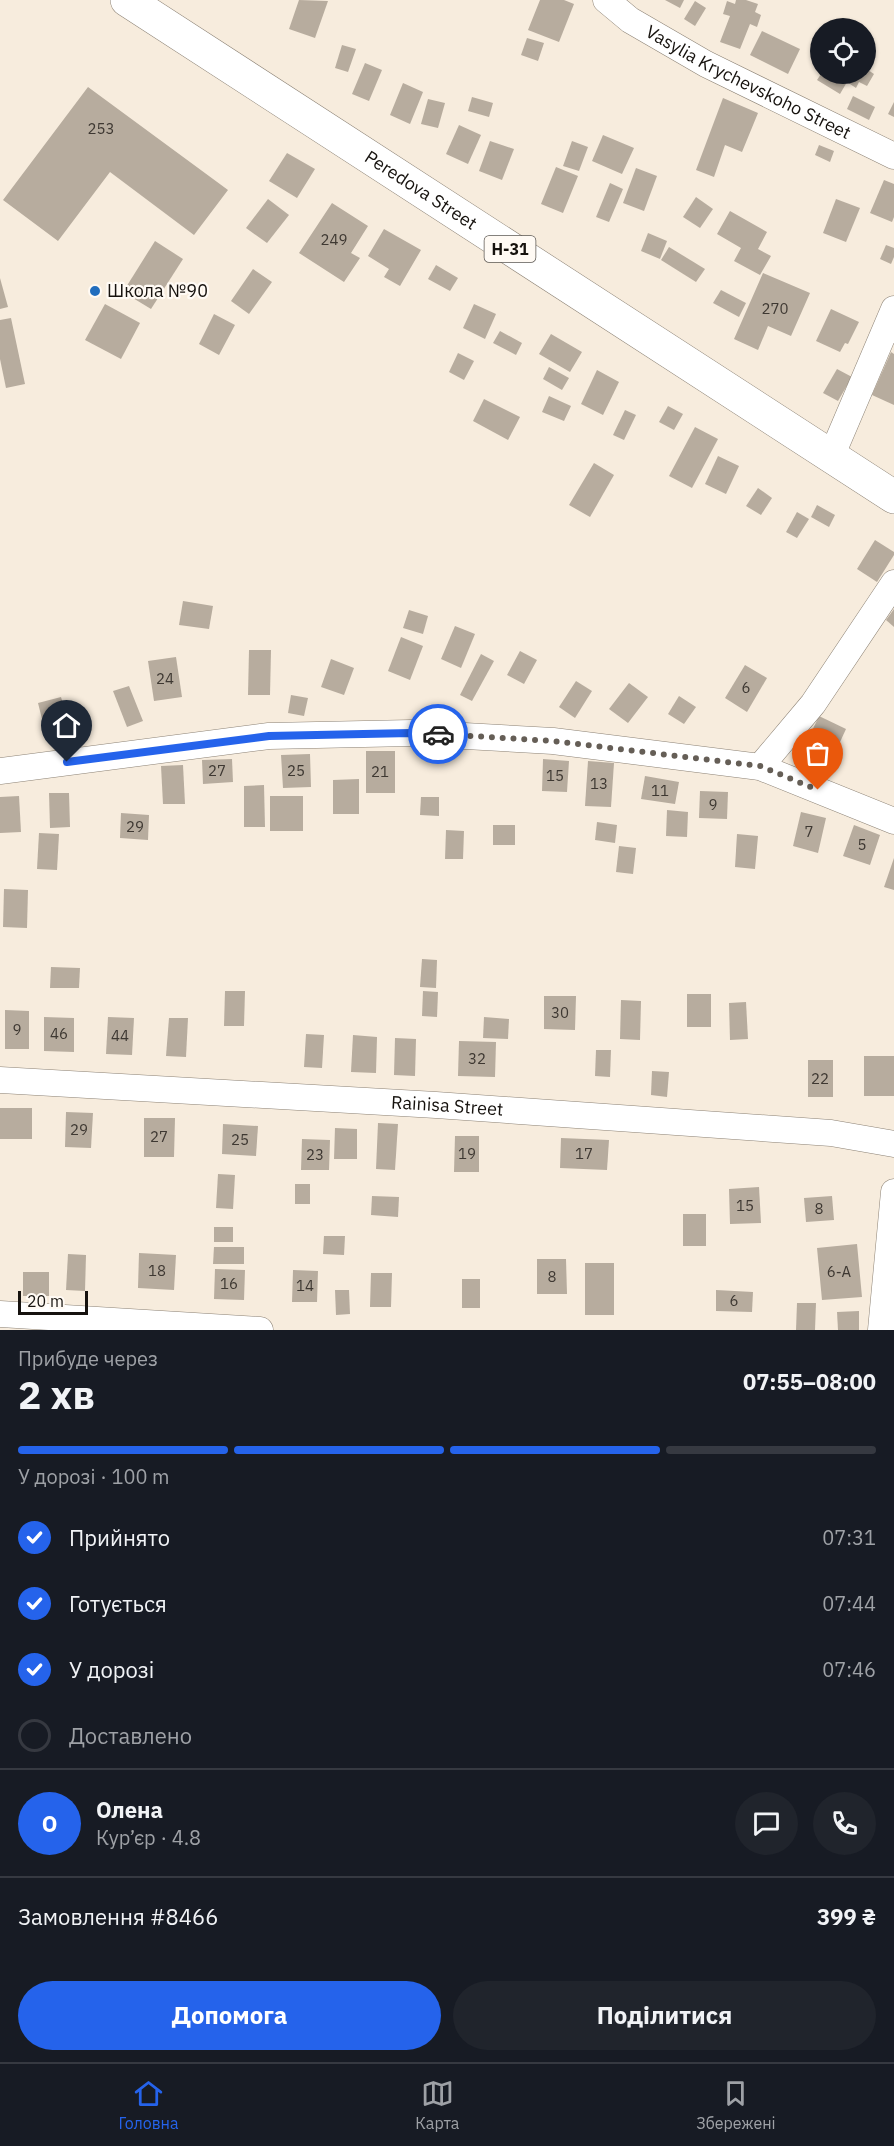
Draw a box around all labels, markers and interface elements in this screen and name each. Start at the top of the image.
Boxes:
map controls [810,18,876,84]
button: locate [810,18,876,84]
street label: Vasylia Krychevskoho Street [642,20,855,144]
house number: 253 [87,119,115,138]
street label: Peredova Street [360,145,481,235]
house number: 249 [320,230,348,249]
road number: Н-31 [484,236,536,262]
place label: Школа №90 [107,279,208,302]
marker: Школа №90 [88,284,102,298]
house number: 270 [761,299,789,318]
house number: 24 [156,669,174,688]
house number: 6 [741,678,751,697]
pin [41,700,92,762]
courier [408,704,468,764]
icon: home [50,709,83,742]
icon: car [422,718,455,751]
pin [792,728,843,790]
icon: bag [801,737,834,770]
house number: 27 [208,761,226,780]
house number: 25 [287,761,305,780]
house number: 21 [371,762,389,781]
house number: 15 [546,766,564,785]
house number: 13 [590,774,608,793]
house number: 11 [651,781,669,800]
house number: 9 [708,795,718,814]
house number: 29 [126,817,144,836]
house number: 7 [804,822,814,841]
house number: 5 [857,835,867,854]
house number: 30 [551,1003,569,1022]
house number: 9 [12,1020,22,1039]
house number: 46 [50,1024,68,1043]
house number: 44 [111,1026,129,1045]
house number: 32 [468,1049,486,1068]
house number: 22 [811,1069,829,1088]
street label: Rainisa Street [391,1090,504,1121]
house number: 29 [70,1120,88,1139]
house number: 27 [150,1127,168,1146]
house number: 25 [231,1130,249,1149]
house number: 19 [458,1144,476,1163]
house number: 17 [575,1144,593,1163]
house number: 23 [306,1145,324,1164]
house number: 15 [736,1196,754,1215]
house number: 8 [814,1199,824,1218]
house number: 18 [148,1261,166,1280]
house number: 6-А [827,1262,852,1281]
house number: 8 [547,1267,557,1286]
house number: 16 [220,1274,238,1293]
house number: 14 [296,1276,314,1295]
scale bar [18,1288,88,1316]
text: 20 m [27,1291,64,1311]
house number: 6 [729,1291,739,1310]
text: Прибуде через [18,1345,158,1372]
text: 07:55–08:00 [743,1367,876,1396]
text: 2 хв [18,1369,95,1420]
text: У дорозі · 100 m [18,1463,170,1490]
icon: check [18,1521,51,1554]
text: Прийнято [69,1523,170,1552]
text: 07:31 [822,1524,876,1551]
icon: check [18,1587,51,1620]
text: Готується [69,1589,167,1618]
text: 07:44 [822,1590,876,1617]
icon: check [18,1653,51,1686]
text: У дорозі [69,1655,154,1684]
text: 07:46 [822,1656,876,1683]
text: Доставлено [69,1721,192,1750]
button: chat [735,1792,798,1855]
button: phone [813,1792,876,1855]
text: Олена [96,1795,163,1824]
text: О [42,1809,57,1838]
text: Кур’єр · 4.8 [96,1824,201,1851]
text: Замовлення #8466 [18,1902,218,1931]
text: 399 ₴ [817,1902,876,1931]
button: Допомога [18,1981,441,2050]
button: Поділитися [453,1981,876,2050]
tab: Головна [118,2077,179,2133]
tab: Карта [415,2077,459,2133]
tab: Збережені [696,2077,776,2133]

